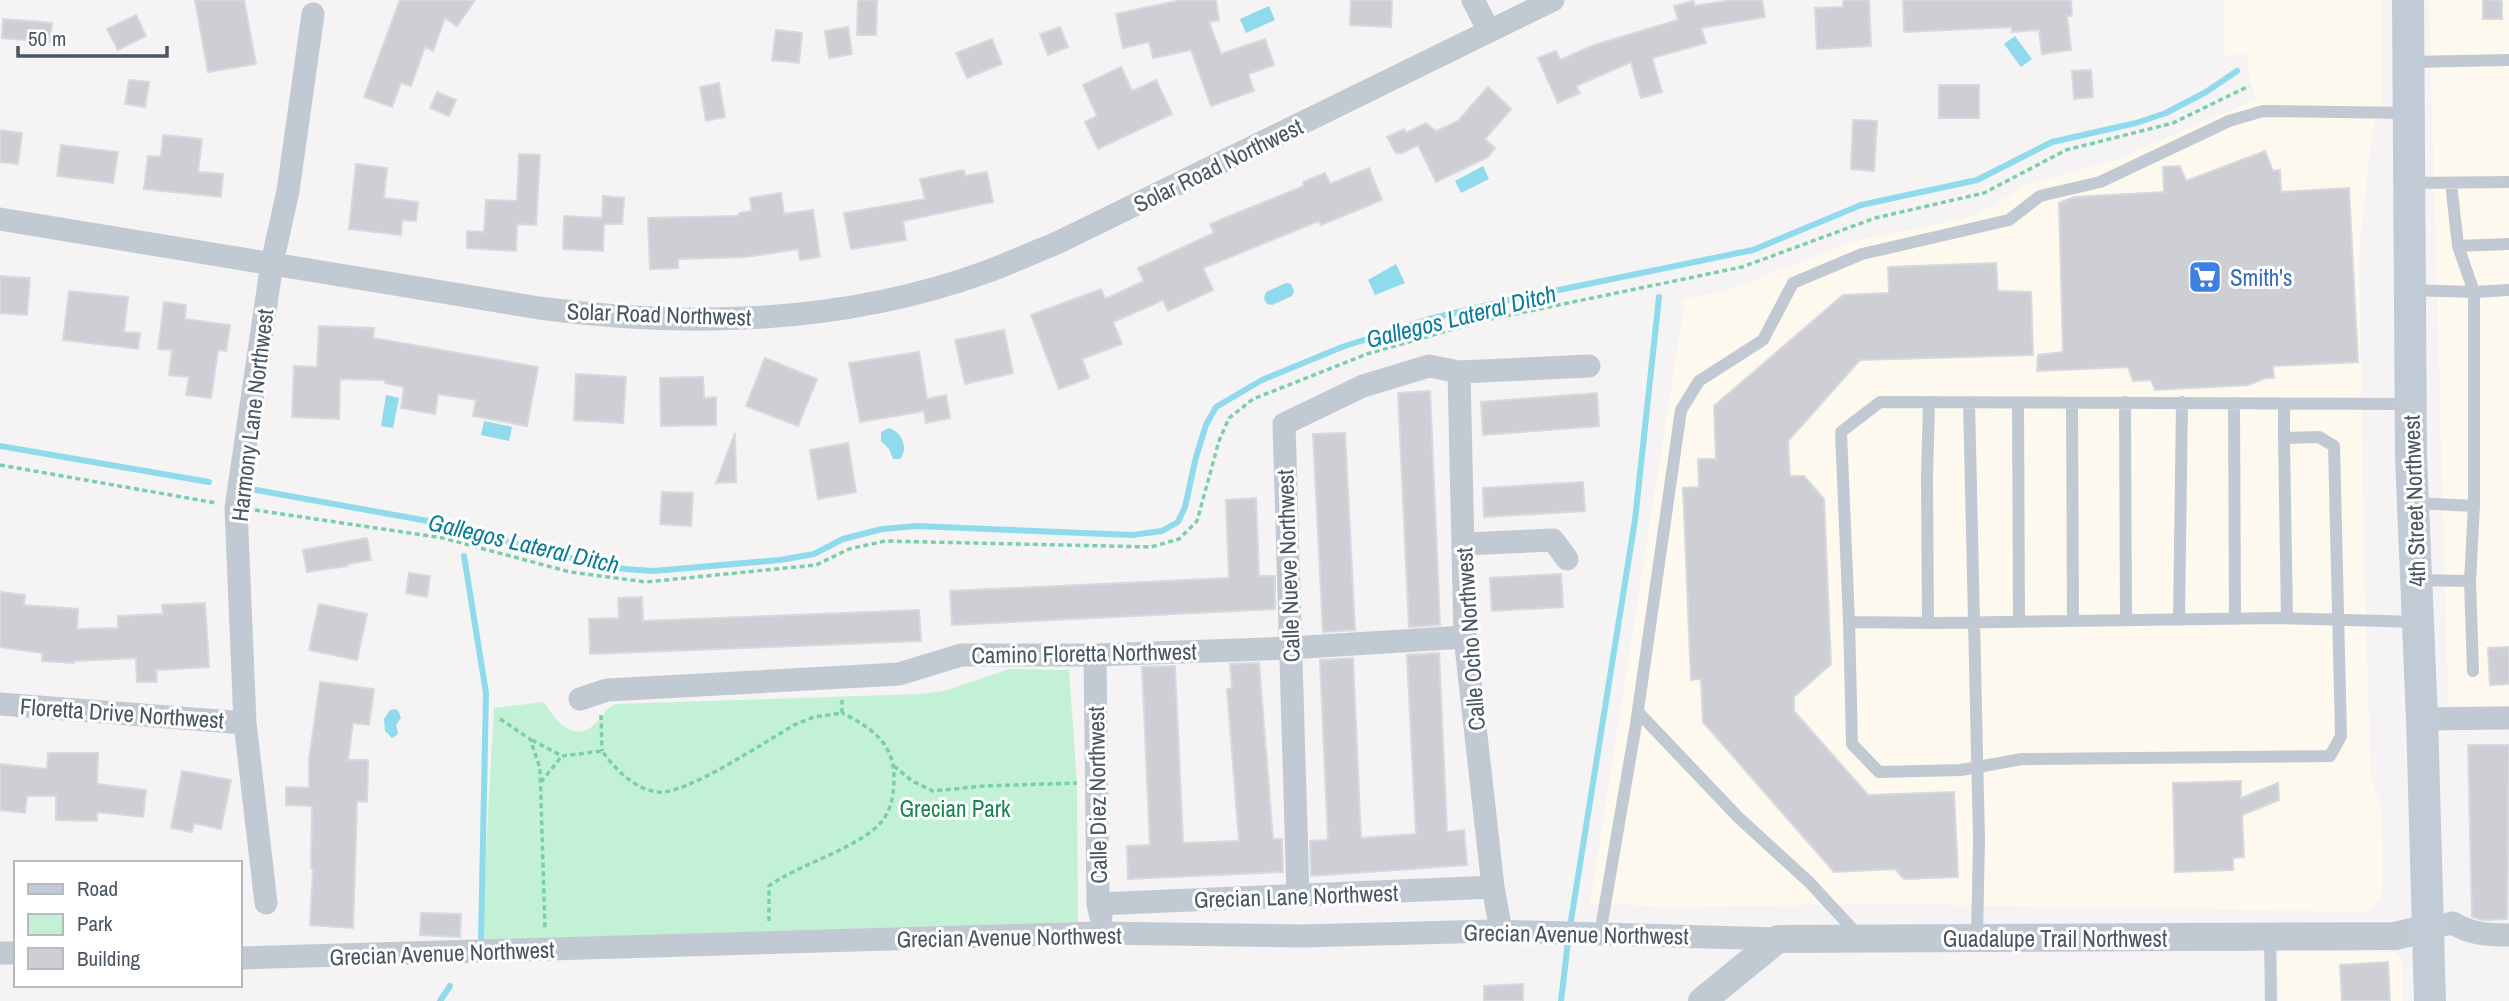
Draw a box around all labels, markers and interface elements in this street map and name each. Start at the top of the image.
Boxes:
scale bar [18,14,166,58]
text: 50 m [28,24,66,53]
street label: Solar Road Northwest [1128,111,1308,219]
supermarket icon: Smith's [2186,258,2224,296]
place label: Smith's [2230,262,2292,293]
water label: Gallegos Lateral Ditch [1363,277,1559,355]
street label: Solar Road Northwest [566,295,752,333]
street label: Harmony Lane Northwest [224,307,280,523]
street label: 4th Street Northwest [2396,415,2432,587]
street label: Calle Nueve Northwest [1269,469,1307,663]
water label: Gallegos Lateral Ditch [426,506,622,580]
street label: Calle Ocho Northwest [1448,546,1492,732]
street label: Camino Floretta Northwest [971,636,1197,670]
street label: Floretta Drive Northwest [19,690,225,736]
street label: Calle Diez Northwest [1080,706,1114,884]
park label: Grecian Park [899,793,1011,824]
legend [14,861,242,987]
text: Road [77,874,118,903]
street label: Grecian Lane Northwest [1193,877,1399,915]
text: Park [77,909,113,938]
street label: Grecian Avenue Northwest [1463,917,1689,951]
street label: Grecian Avenue Northwest [896,920,1122,954]
street label: Guadalupe Trail Northwest [1943,923,2167,954]
street label: Grecian Avenue Northwest [329,934,555,972]
text: Building [77,944,141,973]

